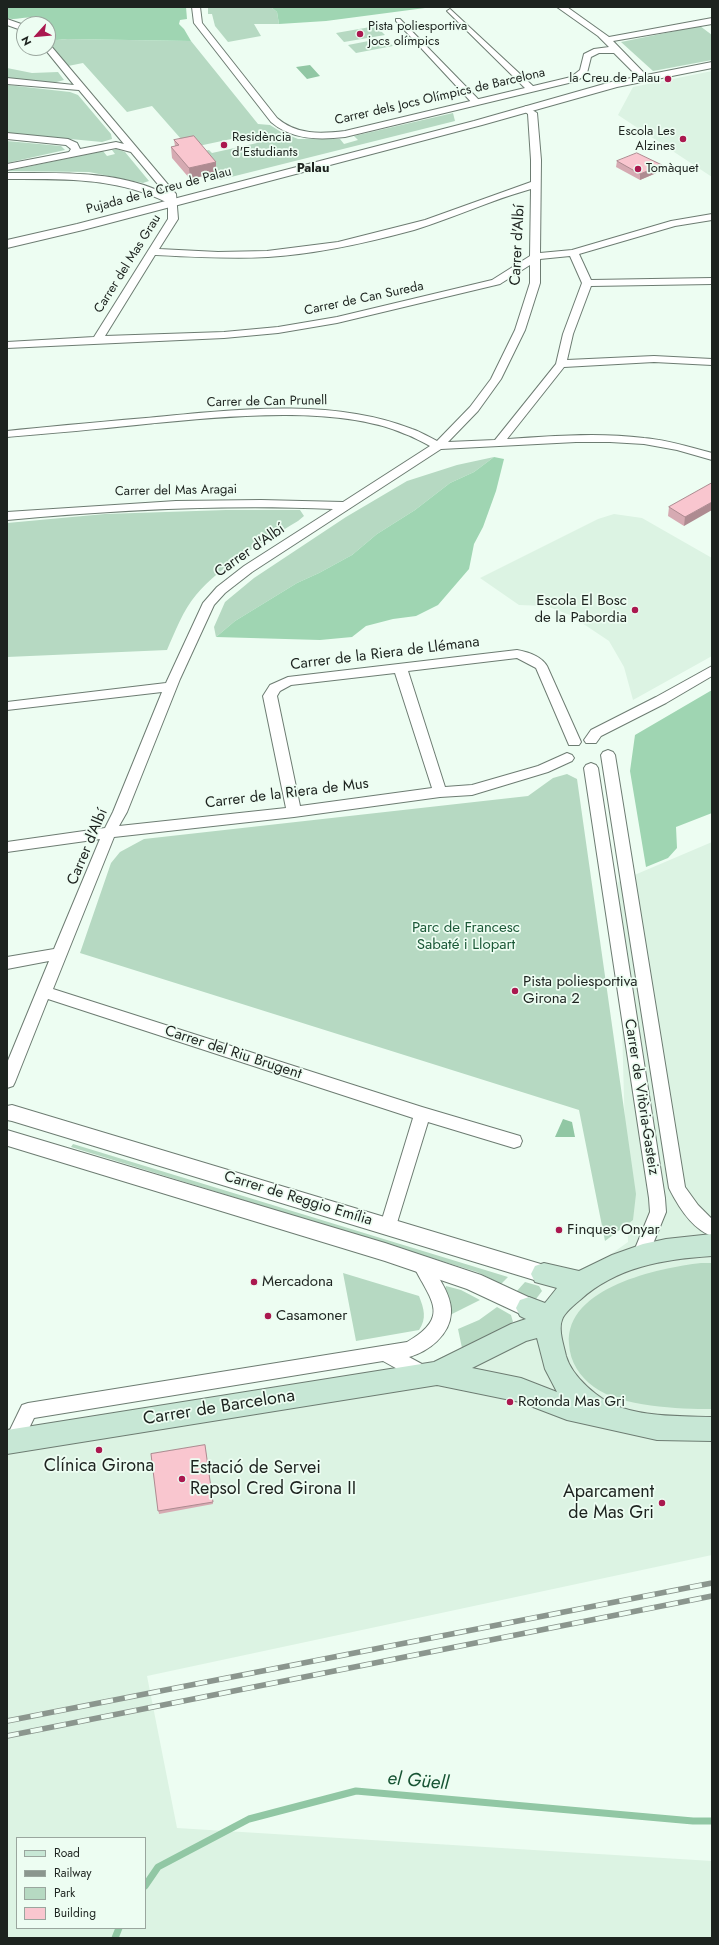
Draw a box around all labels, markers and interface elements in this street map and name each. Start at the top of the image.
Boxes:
north arrow [16,16,56,56]
place label: Pista poliesportiva jocs olímpics [368,19,467,50]
marker: Pista poliesportiva jocs olímpics [355,29,365,39]
text: N [17,33,35,49]
street label: Carrer dels Jocs Olímpics de Barcelona [333,65,547,129]
place label: la Creu de Palau [569,71,660,87]
marker: la Creu de Palau [663,74,673,84]
place label: Escola Les Alzines [618,124,675,155]
place label: Residència d'Estudiants [232,130,298,161]
marker: Escola Les Alzines [678,134,688,144]
marker: Residència d'Estudiants [219,140,229,150]
district label: Palau [297,161,329,177]
place label: Tomàquet [646,161,698,177]
street label: Pujada de la Creu de Palau [85,164,233,218]
marker: Tomàquet [633,164,643,174]
street label: Carrer d'Albí [507,204,529,286]
street label: Carrer del Mas Grau [91,212,165,316]
street label: Carrer de Can Sureda [303,279,425,319]
street label: Carrer de Can Prunell [207,393,327,411]
street label: Carrer del Mas Aragai [115,482,237,500]
street label: Carrer d'Albí [212,520,288,582]
place label: Escola El Bosc de la Pabordia [535,592,627,627]
marker: Escola El Bosc de la Pabordia [630,605,640,615]
street label: Carrer de la Riera de Llémana [289,633,481,675]
street label: Carrer de la Riera de Mus [204,775,370,813]
street label: Carrer d'Albí [64,806,112,888]
park label: Parc de Francesc Sabaté i Llopart [412,919,520,954]
place label: Pista poliesportiva Girona 2 [523,973,638,1008]
marker: Pista poliesportiva Girona 2 [510,986,520,996]
street label: Carrer de Vitòria-Gasteiz [620,1018,662,1176]
street label: Carrer del Riu Brugent [162,1022,304,1084]
street label: Carrer de Reggio Emília [222,1168,374,1230]
place label: Finques Onyar [567,1221,660,1239]
marker: Finques Onyar [554,1225,564,1235]
place label: Mercadona [262,1273,333,1291]
marker: Mercadona [249,1277,259,1287]
place label: Casamoner [276,1307,347,1325]
marker: Casamoner [263,1311,273,1321]
street label: Carrer de Barcelona [142,1385,296,1431]
place label: Rotonda Mas Gri [518,1393,625,1411]
marker: Rotonda Mas Gri [505,1397,515,1407]
marker: Clínica Girona [94,1445,104,1455]
place label: Clínica Girona [44,1456,154,1478]
place label: Estació de Servei Repsol Cred Girona II [190,1458,356,1500]
marker: Estació de Servei Repsol Cred Girona II [177,1474,187,1484]
place label: Aparcament de Mas Gri [563,1482,654,1524]
marker: Aparcament de Mas Gri [657,1498,667,1508]
water label: el Güell [386,1768,450,1796]
legend [16,1837,146,1929]
text: Road [54,1844,80,1862]
text: Railway [54,1864,92,1882]
text: Park [54,1884,75,1902]
text: Building [54,1904,96,1922]

